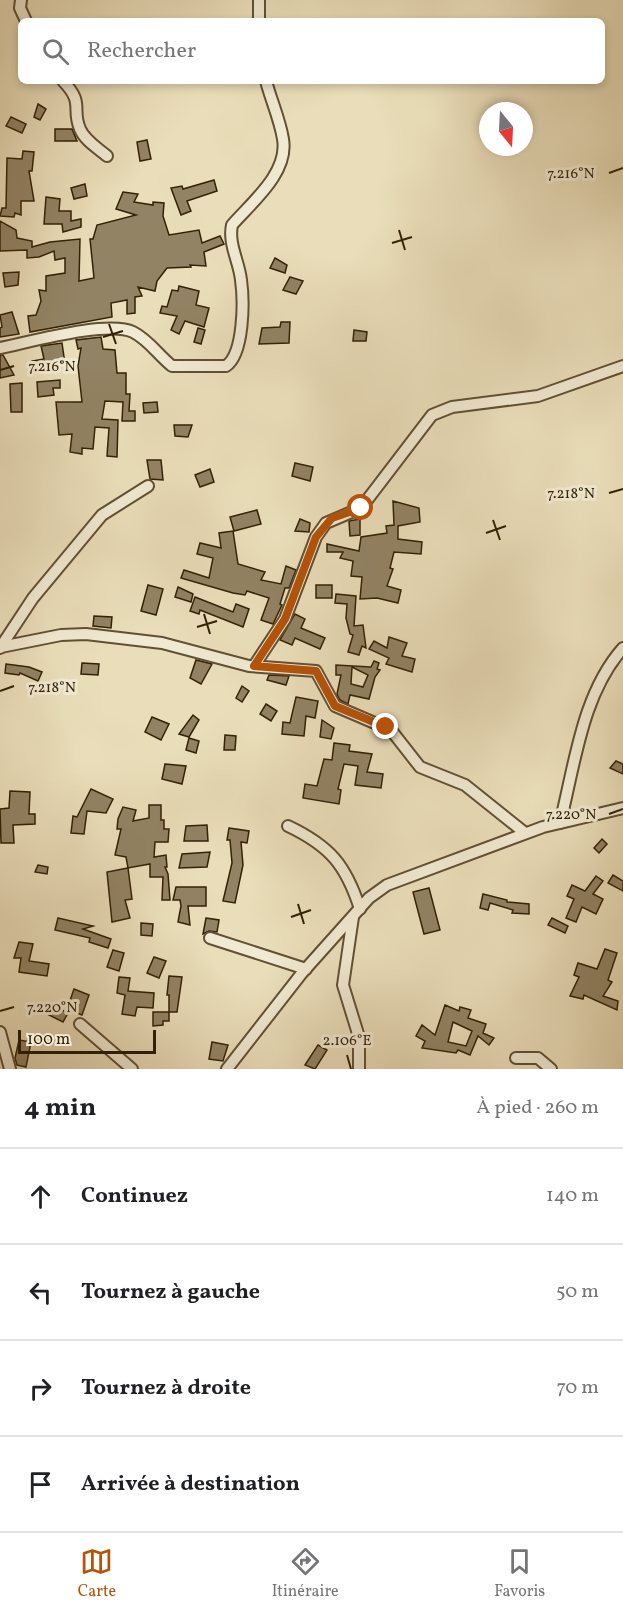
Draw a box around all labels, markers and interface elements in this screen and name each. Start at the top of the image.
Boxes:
search box [18,18,605,84]
icon: search [39,35,72,68]
text: Rechercher [87,36,196,67]
north arrow [479,102,533,156]
text: 7.216°N [547,164,595,185]
text: 7.216°N [28,357,76,378]
text: 7.218°N [547,484,595,505]
route start [347,494,373,520]
text: 7.218°N [28,678,76,699]
route end [372,713,398,739]
text: 7.220°N [546,805,596,826]
text: 7.220°N [27,998,77,1019]
scale bar [18,1027,156,1054]
text: 100 m [27,1029,70,1051]
text: 2.106°E [323,1031,371,1052]
text: 4 min [24,1090,96,1126]
text: À pied · 260 m [476,1094,599,1122]
icon: ahead [24,1180,57,1213]
text: Continuez [81,1181,188,1212]
text: 140 m [546,1182,599,1210]
icon: left [24,1276,57,1309]
text: Tournez à gauche [81,1277,260,1308]
text: 50 m [556,1278,599,1306]
icon: right [24,1372,57,1405]
text: Tournez à droite [81,1373,251,1404]
text: 70 m [556,1374,599,1402]
icon: arrive [24,1468,57,1501]
text: Arrivée à destination [81,1469,300,1500]
tab: Carte [78,1545,116,1603]
tab: Itinéraire [272,1545,339,1603]
tab: Favoris [494,1545,545,1603]

